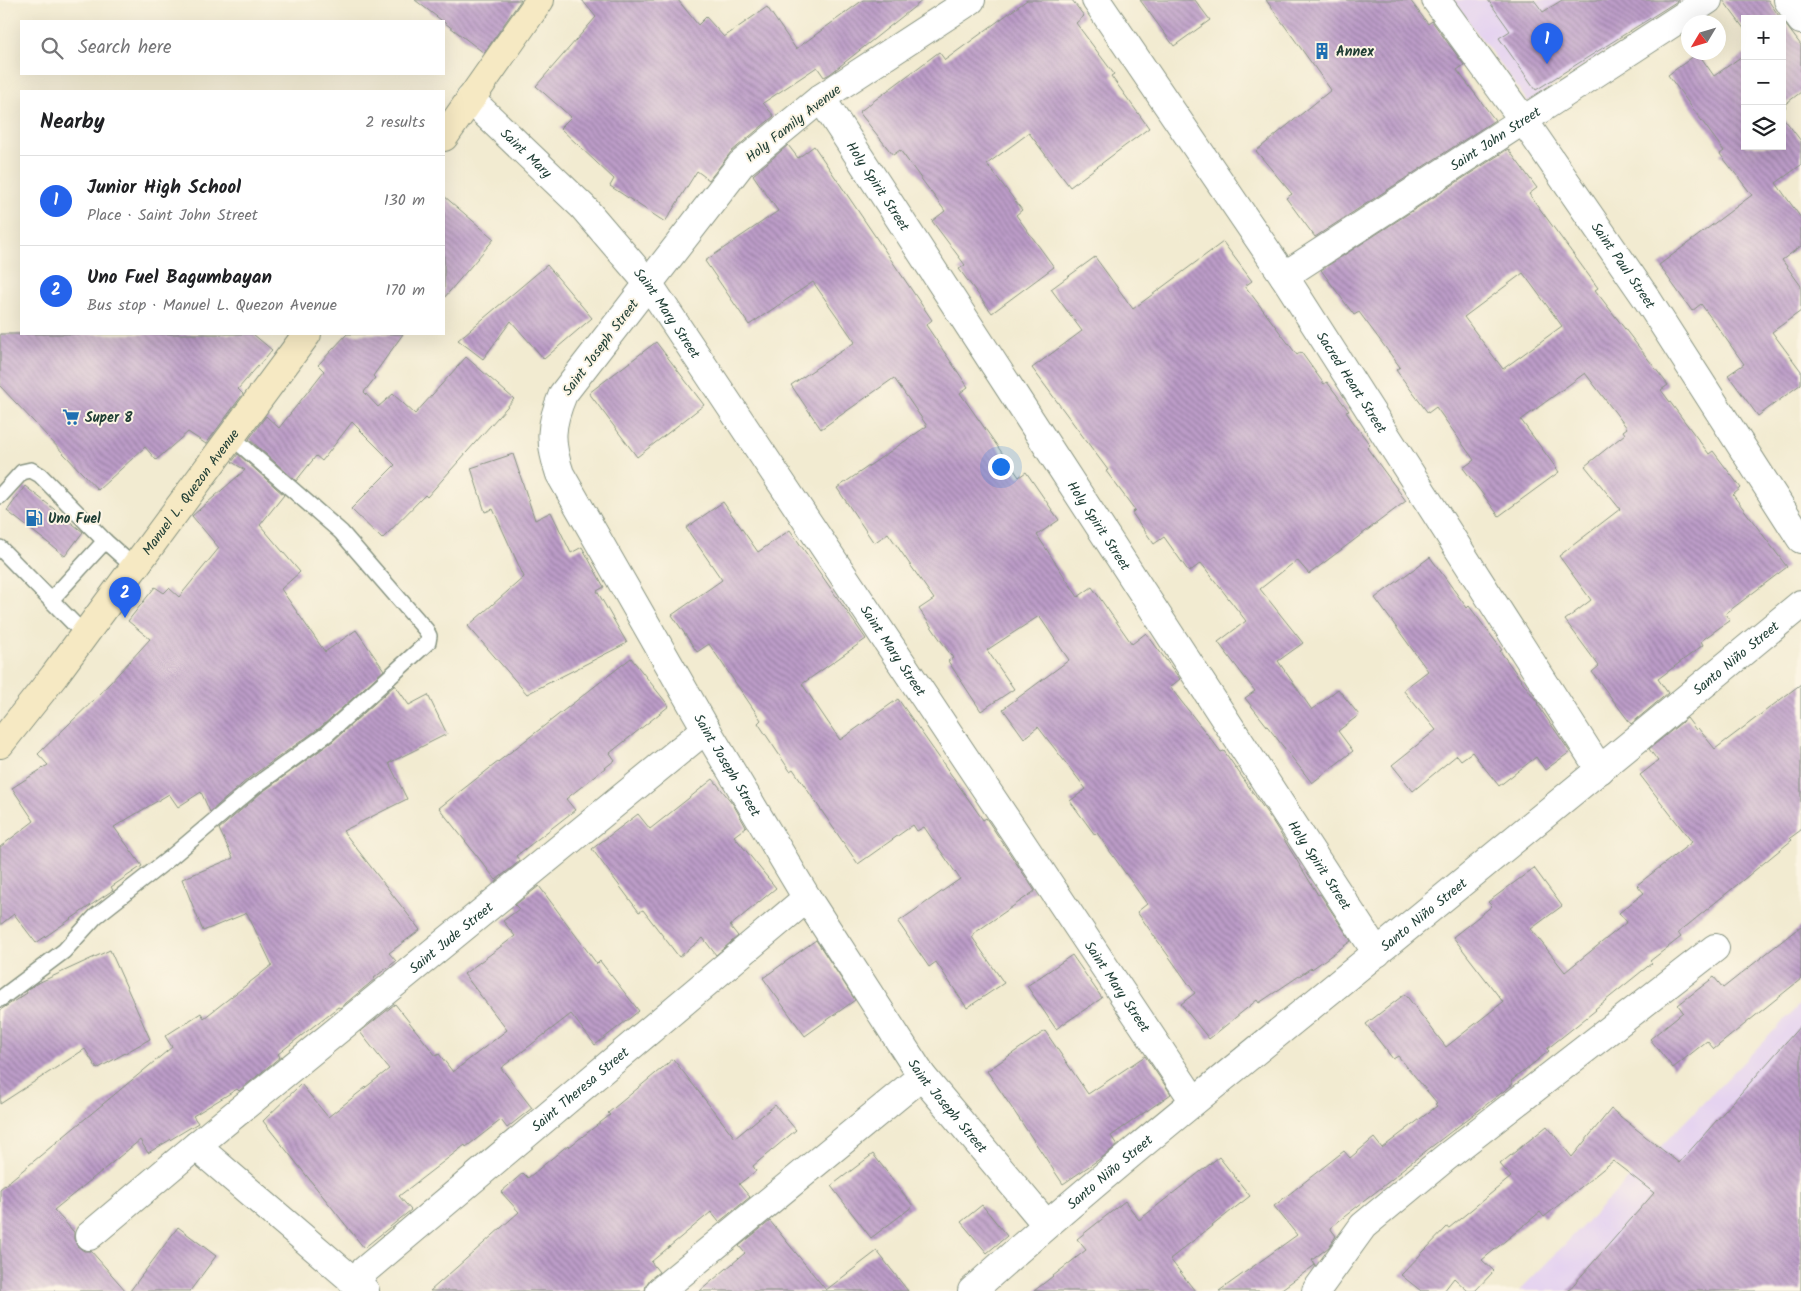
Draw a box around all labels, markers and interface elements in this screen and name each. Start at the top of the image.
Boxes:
north arrow [1681,15,1726,60]
map controls [1741,15,1786,150]
button: + [1741,15,1786,60]
search box [20,20,445,75]
pin: 1 [1531,23,1563,64]
text: Search here [78,33,172,63]
icon: search [38,34,66,62]
building icon: Annex [1312,41,1332,61]
place label: Annex [1336,41,1374,63]
button: − [1741,60,1786,105]
street label: Holy Family Avenue [741,79,847,168]
street label: Saint John Street [1446,101,1546,177]
button: layers [1741,105,1786,150]
text: Nearby [40,106,105,139]
text: 2 results [365,110,425,135]
street label: Saint Mary [495,123,557,184]
street label: Holy Spirit Street [840,137,915,236]
text: Junior High School [87,173,241,203]
text: 1 [54,188,58,213]
text: 130 m [384,188,425,213]
text: Place · Saint John Street [87,203,258,228]
street label: Saint Paul Street [1585,218,1661,314]
text: Uno Fuel Bagumbayan [87,263,272,293]
street label: Saint Mary Street [628,263,706,364]
text: 2 [51,278,61,303]
text: 170 m [385,278,425,303]
text: Bus stop · Manuel L. Quezon Avenue [87,293,337,318]
street label: Saint Joseph Street [557,294,645,401]
street label: Sacred Heart Street [1310,327,1392,439]
supermarket icon: Super 8 [61,407,81,427]
place label: Super 8 [85,407,133,429]
street label: Manuel L. Quezon Avenue [137,424,246,560]
your location [988,454,1014,480]
street label: Holy Spirit Street [1061,477,1136,576]
fuel station icon: Uno Fuel [24,508,44,528]
place label: Uno Fuel [48,508,101,530]
pin: 2 [109,577,141,618]
street label: Saint Mary Street [854,601,931,702]
street label: Santo Niño Street [1688,616,1785,701]
street label: Saint Joseph Street [687,710,766,822]
street label: Holy Spirit Street [1282,816,1357,915]
street label: Santo Niño Street [1376,873,1473,957]
street label: Saint Jude Street [404,897,499,980]
street label: Saint Mary Street [1078,937,1156,1038]
street label: Saint Theresa Street [527,1042,635,1138]
street label: Saint Joseph Street [902,1055,993,1159]
street label: Santo Niño Street [1062,1129,1158,1215]

